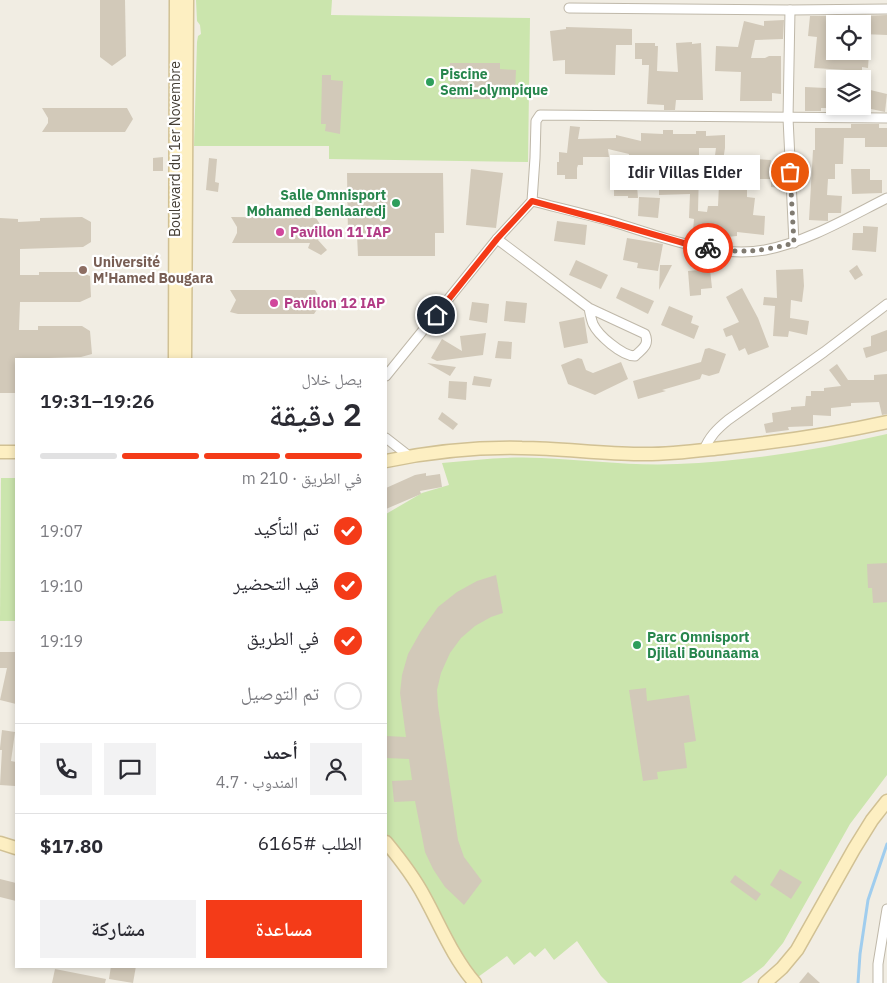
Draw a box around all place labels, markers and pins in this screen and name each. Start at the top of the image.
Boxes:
place label: Piscine Semi-olympique [440,65,548,99]
marker: Piscine Semi-olympique [424,76,436,88]
pin [769,151,811,193]
callout: Idir Villas Elder [610,154,760,190]
place label: Salle Omnisport Mohamed Benlaaredj [246,186,386,220]
marker: Salle Omnisport Mohamed Benlaaredj [390,197,402,209]
place label: Pavillon 11 IAP [290,223,391,241]
marker: Pavillon 11 IAP [274,226,286,238]
place label: Université M'Hamed Bougara [93,253,213,287]
marker: Université M'Hamed Bougara [77,264,89,276]
place label: Pavillon 12 IAP [284,294,385,312]
pin [415,294,457,336]
marker: Pavillon 12 IAP [268,297,280,309]
place label: Parc Omnisport Djilali Bounaama [647,628,759,662]
marker: Parc Omnisport Djilali Bounaama [631,639,643,651]

